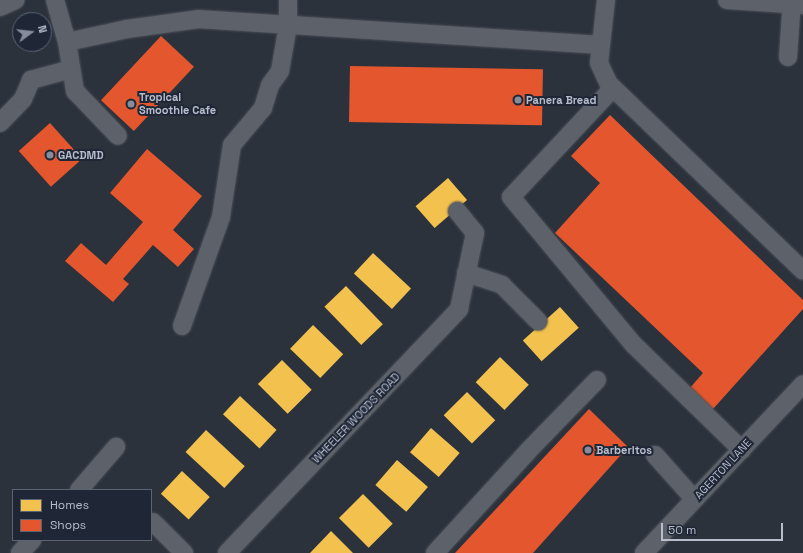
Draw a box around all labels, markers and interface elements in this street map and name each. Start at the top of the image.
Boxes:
north arrow [12,12,52,52]
text: N [35,24,50,35]
place label: Tropical Smoothie Cafe [139,91,216,117]
place label: Panera Bread [526,93,596,107]
marker: Panera Bread [513,95,523,105]
marker: Tropical Smoothie Cafe [126,99,136,109]
place label: GACDMD [58,148,104,162]
marker: GACDMD [45,150,55,160]
street label: WHEELER WOODS ROAD [309,370,403,466]
street label: AGERTON LANE [692,436,754,502]
place label: Barberitos [596,443,652,457]
marker: Barberitos [583,445,593,455]
legend [12,489,152,541]
text: Homes [50,497,89,513]
scale bar [663,515,785,541]
text: Shops [50,517,86,533]
text: 50 m [668,522,696,538]

